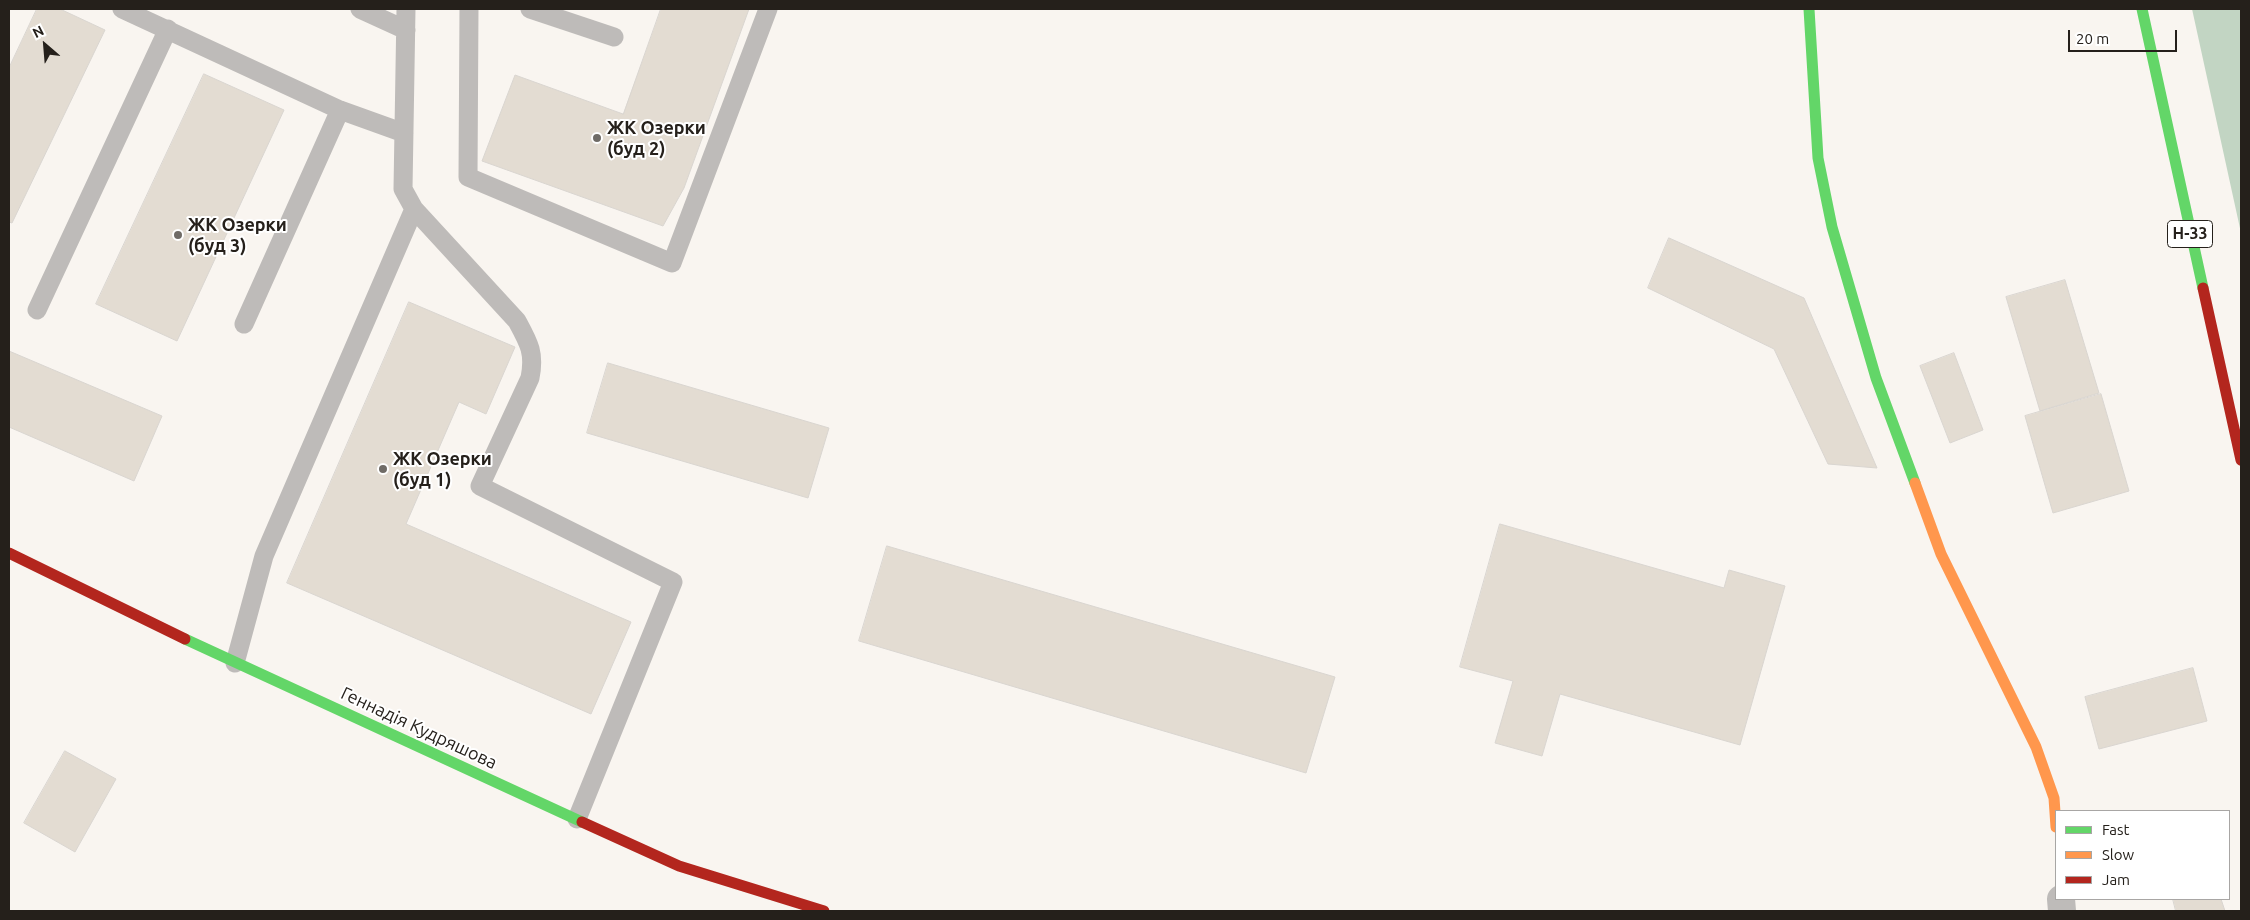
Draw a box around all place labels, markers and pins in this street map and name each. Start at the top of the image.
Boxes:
place label: ЖК Озерки (буд 2) [607,117,706,160]
marker: ЖК Озерки (буд 2) [591,132,603,144]
place label: ЖК Озерки (буд 3) [188,214,287,256]
marker: ЖК Озерки (буд 3) [172,229,184,241]
place label: ЖК Озерки (буд 1) [393,448,492,490]
marker: ЖК Озерки (буд 1) [377,463,389,475]

